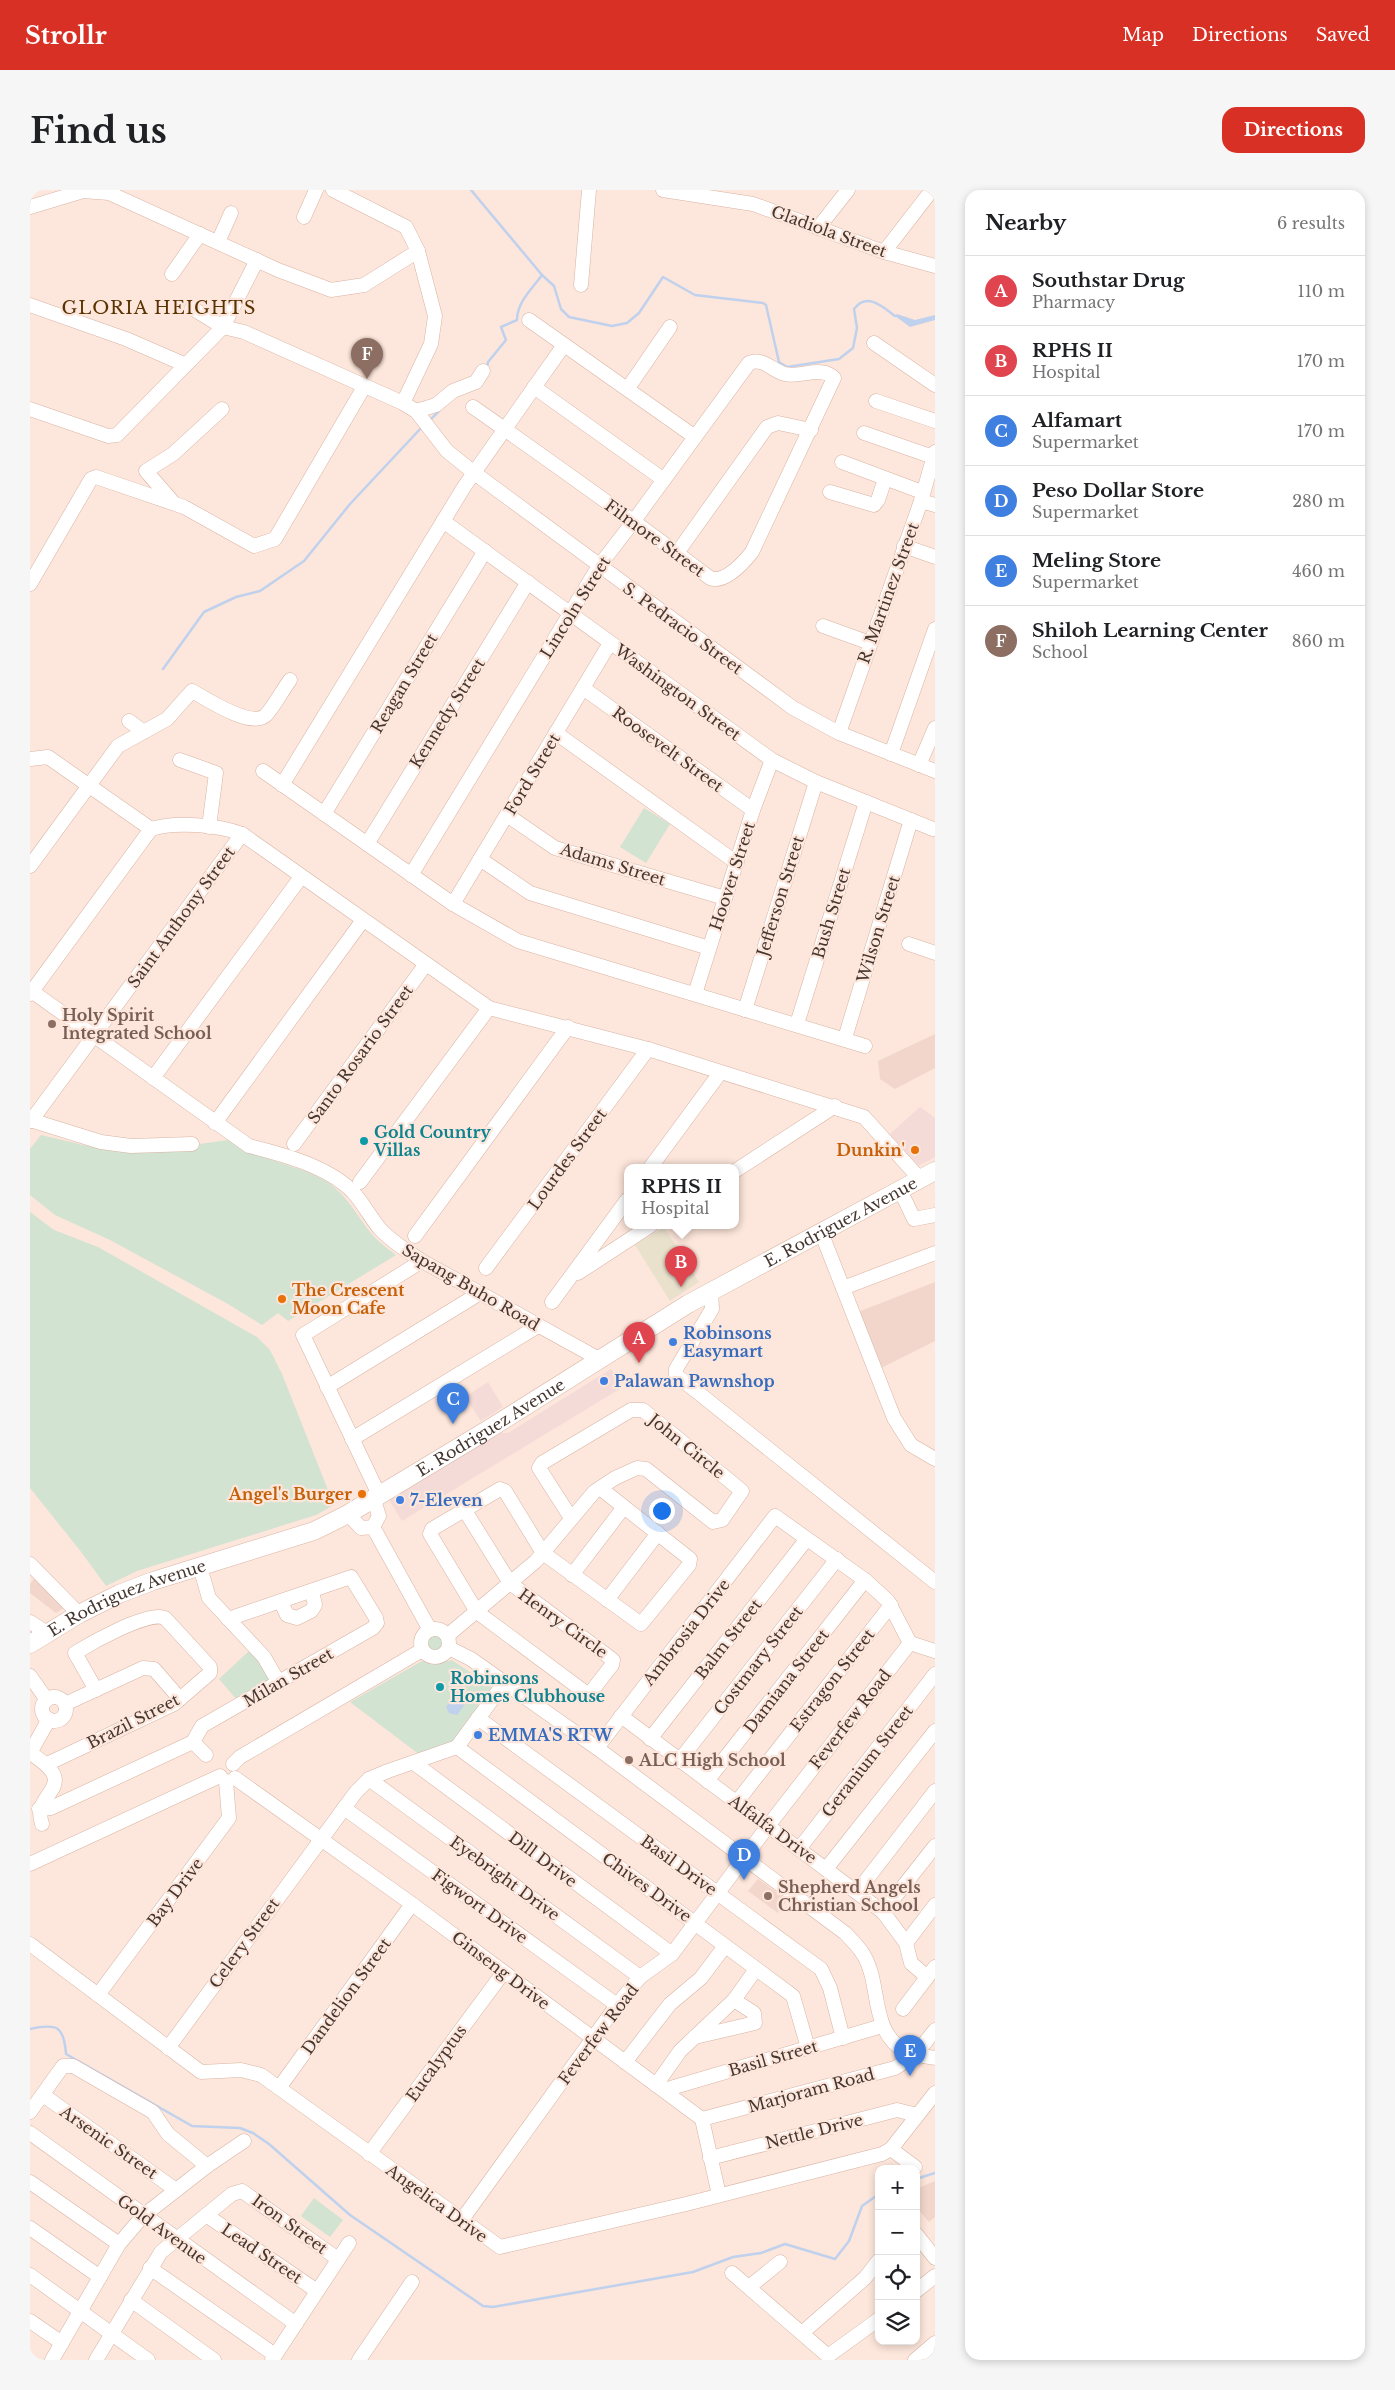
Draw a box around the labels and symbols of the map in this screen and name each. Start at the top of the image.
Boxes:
street label: Gladiola Street [769,201,889,261]
district label: GLORIA HEIGHTS [62,297,256,319]
pin: F [351,338,383,379]
street label: Filmore Street [601,495,709,581]
street label: R. Martinez Street [853,520,923,666]
street label: Lincoln Street [536,552,614,662]
street label: S. Pedracio Street [619,578,747,678]
street label: Reagan Street [366,630,442,736]
street label: Washington Street [610,639,745,744]
street label: Kennedy Street [405,654,489,772]
street label: Roosevelt Street [609,702,727,796]
street label: Ford Street [500,730,564,818]
street label: Hoover Street [705,819,759,933]
street label: Jefferson Street [752,833,808,961]
street label: Adams Street [557,838,668,889]
street label: Saint Anthony Street [123,842,239,992]
street label: Bush Street [808,865,854,961]
street label: Wilson Street [852,873,904,986]
street label: Santo Rosario Street [303,981,417,1127]
place label: Holy Spirit Integrated School [62,1005,212,1043]
marker: Holy Spirit Integrated School [46,1018,58,1030]
street label: Lourdes Street [524,1104,610,1214]
place label: Gold Country Villas [373,1122,491,1160]
marker: Gold Country Villas [358,1135,370,1147]
place label: Dunkin' [836,1140,905,1160]
marker: Dunkin' [909,1144,921,1156]
street label: E. Rodriguez Avenue [761,1173,920,1271]
street label: Sapang Buho Road [399,1239,543,1335]
pin: B [665,1246,697,1287]
place label: The Crescent Moon Cafe [292,1280,405,1318]
marker: The Crescent Moon Cafe [276,1293,288,1305]
pin: A [623,1322,655,1363]
place label: Robinsons Easymart [683,1323,772,1361]
marker: Robinsons Easymart [667,1336,679,1348]
place label: Palawan Pawnshop [614,1371,775,1391]
street label: E. Rodriguez Avenue [413,1374,568,1480]
marker: Palawan Pawnshop [598,1375,610,1387]
pin: C [437,1383,469,1424]
street label: John Circle [644,1408,729,1483]
place label: Angel's Burger [228,1484,352,1504]
marker: Angel's Burger [356,1488,368,1500]
place label: 7-Eleven [410,1490,483,1510]
marker: 7-Eleven [394,1494,406,1506]
your location [649,1498,675,1524]
street label: E. Rodriguez Avenue [44,1555,208,1641]
street label: Ambrosia Drive [638,1575,734,1690]
street label: Henry Circle [515,1584,611,1662]
street label: Balm Street [690,1595,766,1683]
street label: Costmary Street [709,1602,807,1718]
street label: Damiana Street [739,1625,833,1737]
street label: Estragon Street [786,1625,878,1735]
street label: Milan Street [239,1643,337,1711]
street label: Feverfew Road [805,1665,895,1773]
place label: Robinsons Homes Clubhouse [450,1668,605,1706]
marker: Robinsons Homes Clubhouse [434,1681,446,1693]
street label: Brazil Street [83,1689,183,1753]
street label: Geranium Street [817,1701,917,1821]
place label: EMMA'S RTW [488,1725,613,1745]
marker: EMMA'S RTW [472,1729,484,1741]
place label: ALC High School [638,1750,786,1770]
marker: ALC High School [623,1754,635,1766]
street label: Alfalfa Drive [725,1791,821,1867]
street label: Dill Drive [505,1827,581,1891]
street label: Eyebright Drive [446,1831,564,1925]
street label: Basil Drive [637,1831,721,1899]
pin: D [728,1839,760,1880]
street label: Chives Drive [598,1848,696,1926]
street label: Bay Drive [143,1854,207,1930]
street label: Figwort Drive [428,1865,532,1947]
place label: Shepherd Angels Christian School [778,1877,921,1915]
marker: Shepherd Angels Christian School [762,1890,774,1902]
street label: Celery Street [205,1894,283,1992]
street label: Ginseng Drive [448,1927,554,2013]
street label: Dandelion Street [297,1934,395,2058]
street label: Feverfew Road [554,1980,643,2088]
street label: Eucalyptus [401,2021,471,2105]
pin: E [894,2035,926,2076]
street label: Basil Street [726,2036,820,2080]
street label: Marjoram Road [746,2063,877,2116]
street label: Arsenic Street [56,2100,162,2183]
street label: Nettle Drive [763,2109,865,2153]
street label: Angelica Drive [382,2159,492,2246]
street label: Gold Avenue [114,2190,210,2268]
street label: Iron Street [248,2190,332,2258]
street label: Lead Street [218,2219,306,2287]

